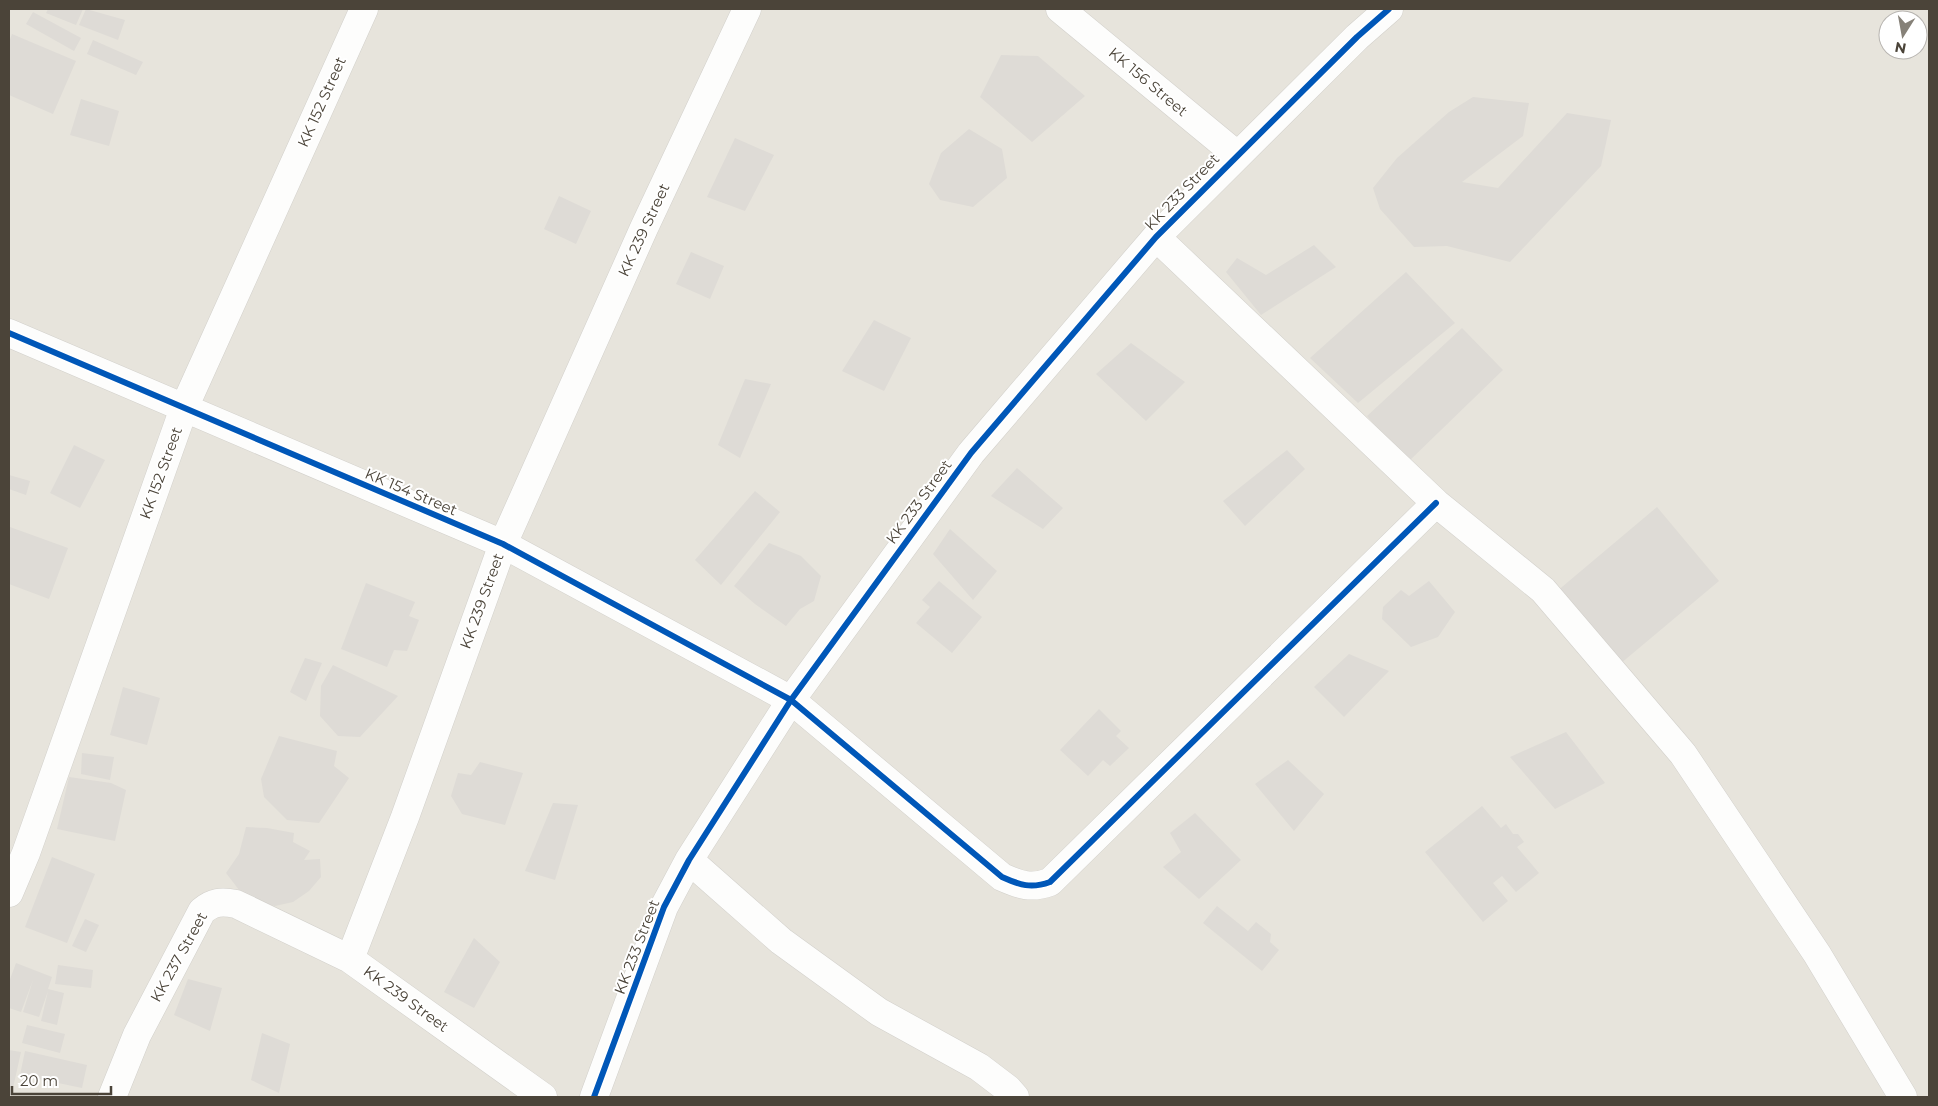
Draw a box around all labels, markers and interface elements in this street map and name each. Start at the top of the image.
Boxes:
north arrow [1878,10,1928,60]
text: N [1893,38,1908,58]
street label: KK 156 Street [1105,43,1192,120]
street label: KK 152 Street [293,54,350,150]
street label: KK 233 Street [1140,149,1223,234]
street label: KK 239 Street [614,180,673,279]
street label: KK 152 Street [135,424,186,522]
street label: KK 233 Street [882,456,956,548]
street label: KK 154 Street [362,464,460,520]
street label: KK 239 Street [455,550,508,651]
street label: KK 233 Street [610,897,663,997]
street label: KK 237 Street [146,908,211,1005]
street label: KK 239 Street [360,961,453,1036]
scale bar [12,1064,111,1096]
text: 20 m [20,1071,58,1090]

